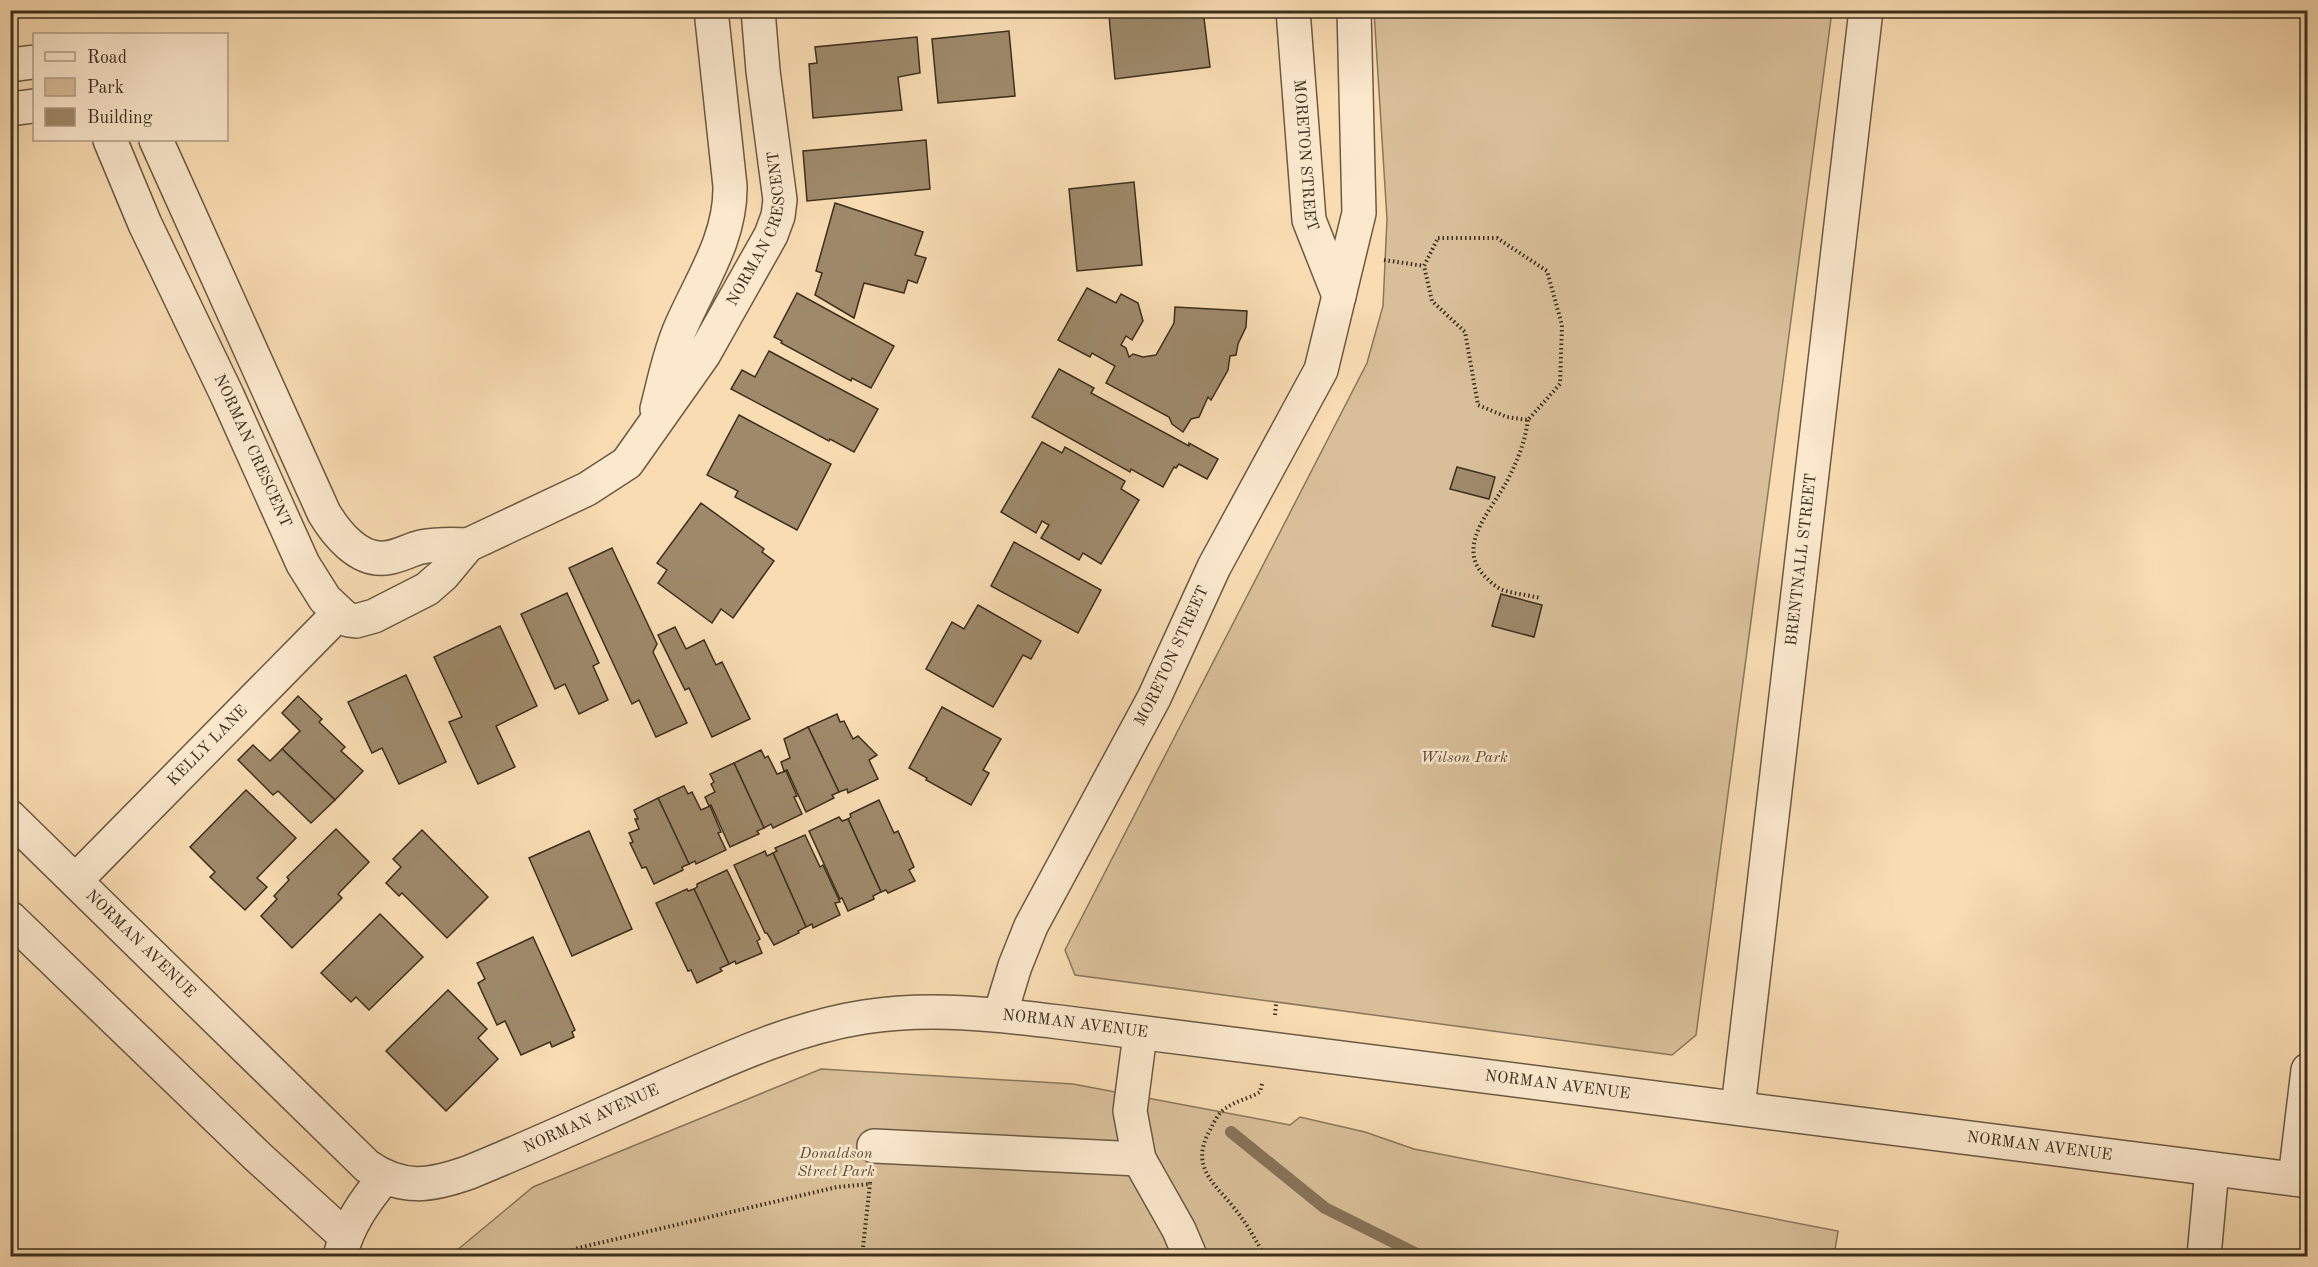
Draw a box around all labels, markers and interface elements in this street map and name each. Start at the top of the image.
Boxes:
legend [33,33,228,141]
text: Road [87,49,127,67]
text: Park [87,79,124,97]
street label: MORETON STREET [1290,79,1321,234]
text: Building [87,109,153,127]
street label: NORMAN CRESCENT [725,150,788,309]
street label: NORMAN CRESCENT [210,372,294,530]
street label: BRENTNALL STREET [1784,473,1820,647]
street label: MORETON STREET [1132,584,1212,729]
street label: KELLY LANE [165,703,251,790]
park label: Wilson Park [1420,750,1508,766]
street label: NORMAN AVENUE [82,887,198,1001]
street label: NORMAN AVENUE [1002,1008,1149,1041]
street label: NORMAN AVENUE [1484,1068,1631,1103]
street label: NORMAN AVENUE [521,1082,662,1156]
street label: NORMAN AVENUE [1966,1130,2113,1164]
park label: Donaldson Street Park [797,1146,875,1180]

